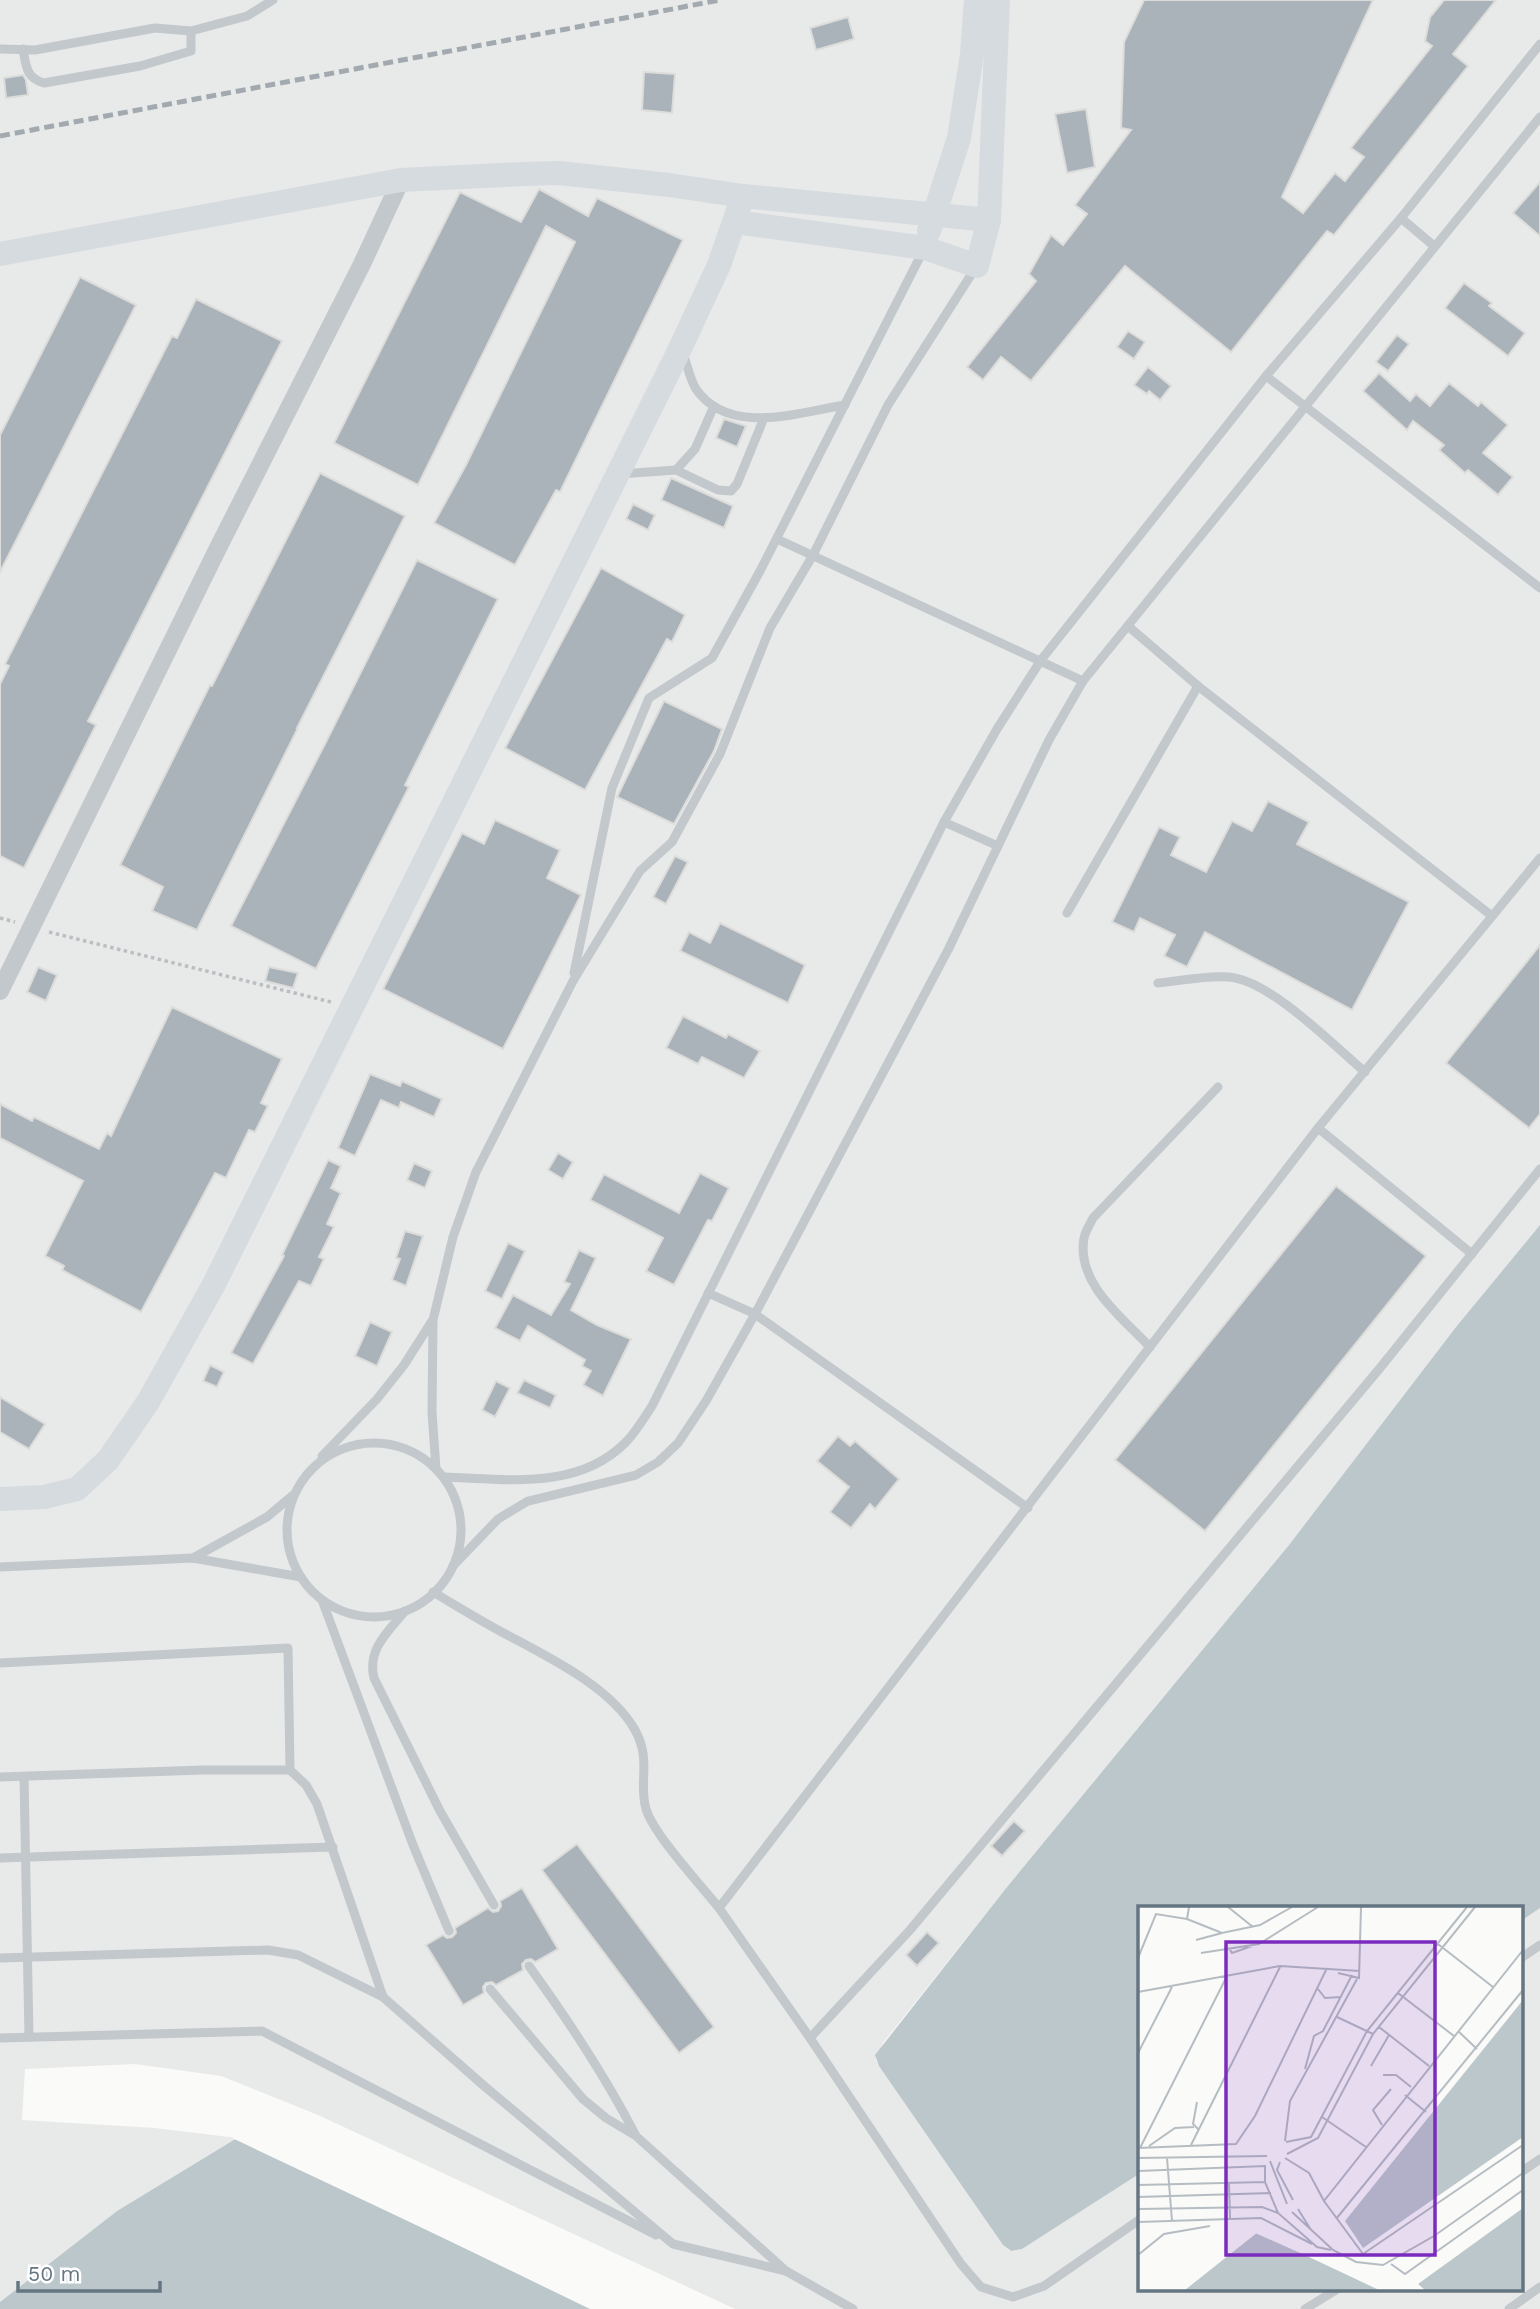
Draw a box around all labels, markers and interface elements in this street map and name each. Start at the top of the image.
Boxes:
inset map [1138,1906,1522,2292]
scale bar [18,2250,159,2294]
text: 50 m [28,2261,80,2286]

